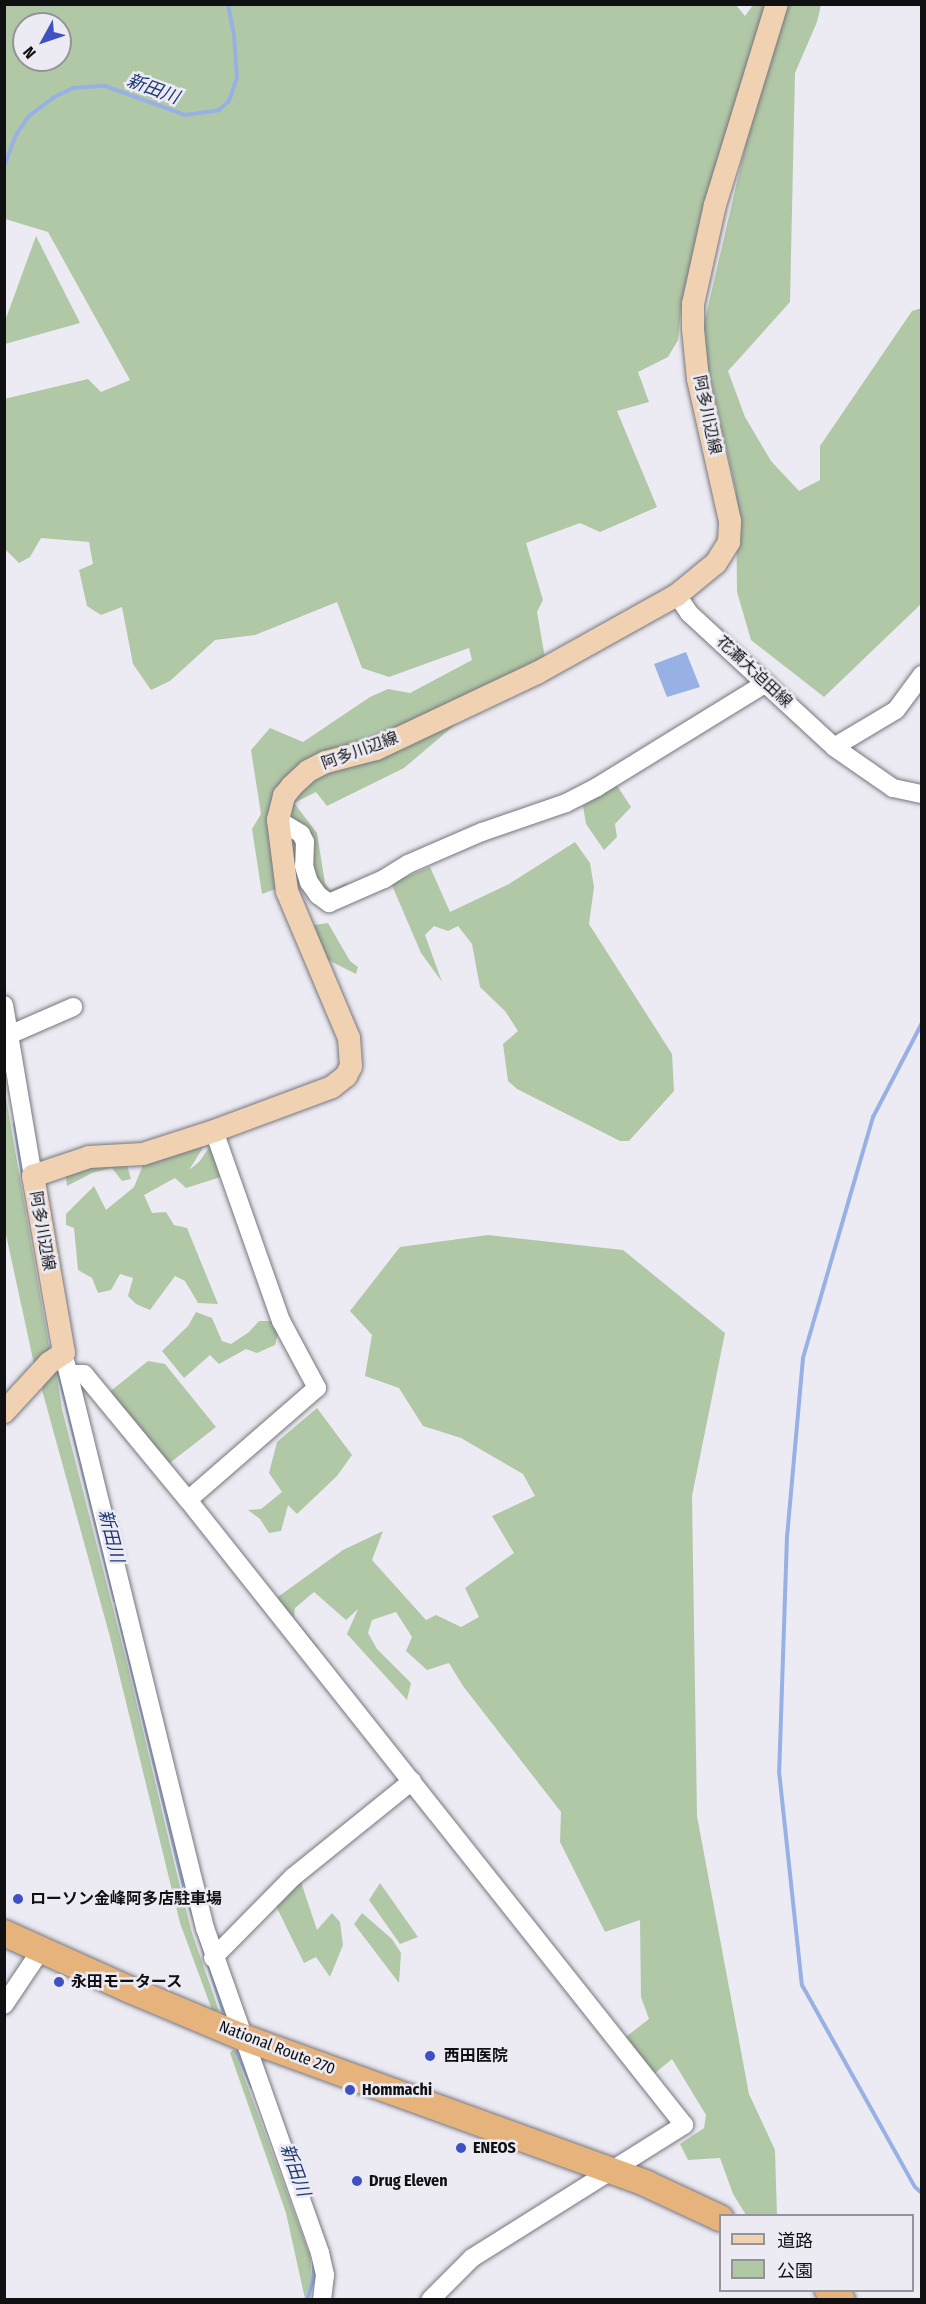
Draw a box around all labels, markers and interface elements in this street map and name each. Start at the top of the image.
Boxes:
north arrow [12,12,72,72]
text: N [19,43,40,62]
water label: 新田川 [124,70,182,108]
street label: 阿多川辺線 [689,374,725,456]
street label: 花瀬大迫田線 [712,632,796,712]
street label: 阿多川辺線 [319,728,401,774]
street label: 阿多川辺線 [26,1190,58,1272]
water label: 新田川 [94,1507,128,1565]
place label: ローソン金峰阿多店駐車場 [30,1889,222,1909]
marker: ローソン金峰阿多店駐車場 [11,1892,25,1906]
place label: 永田モータース [71,1972,183,1992]
marker: 永田モータース [52,1975,66,1989]
street label: National Route 270 [216,2017,338,2079]
place label: 西田医院 [444,2046,508,2066]
marker: 西田医院 [421,2047,439,2065]
place label: Hommachi [362,2080,432,2100]
marker: Hommachi [343,2083,357,2097]
place label: ENEOS [473,2138,516,2158]
water label: 新田川 [276,2141,314,2199]
marker: ENEOS [454,2141,468,2155]
place label: Drug Eleven [369,2171,448,2191]
marker: Drug Eleven [350,2174,364,2188]
legend [719,2214,914,2292]
text: 道路 [777,2230,813,2252]
text: 公園 [777,2260,813,2282]

